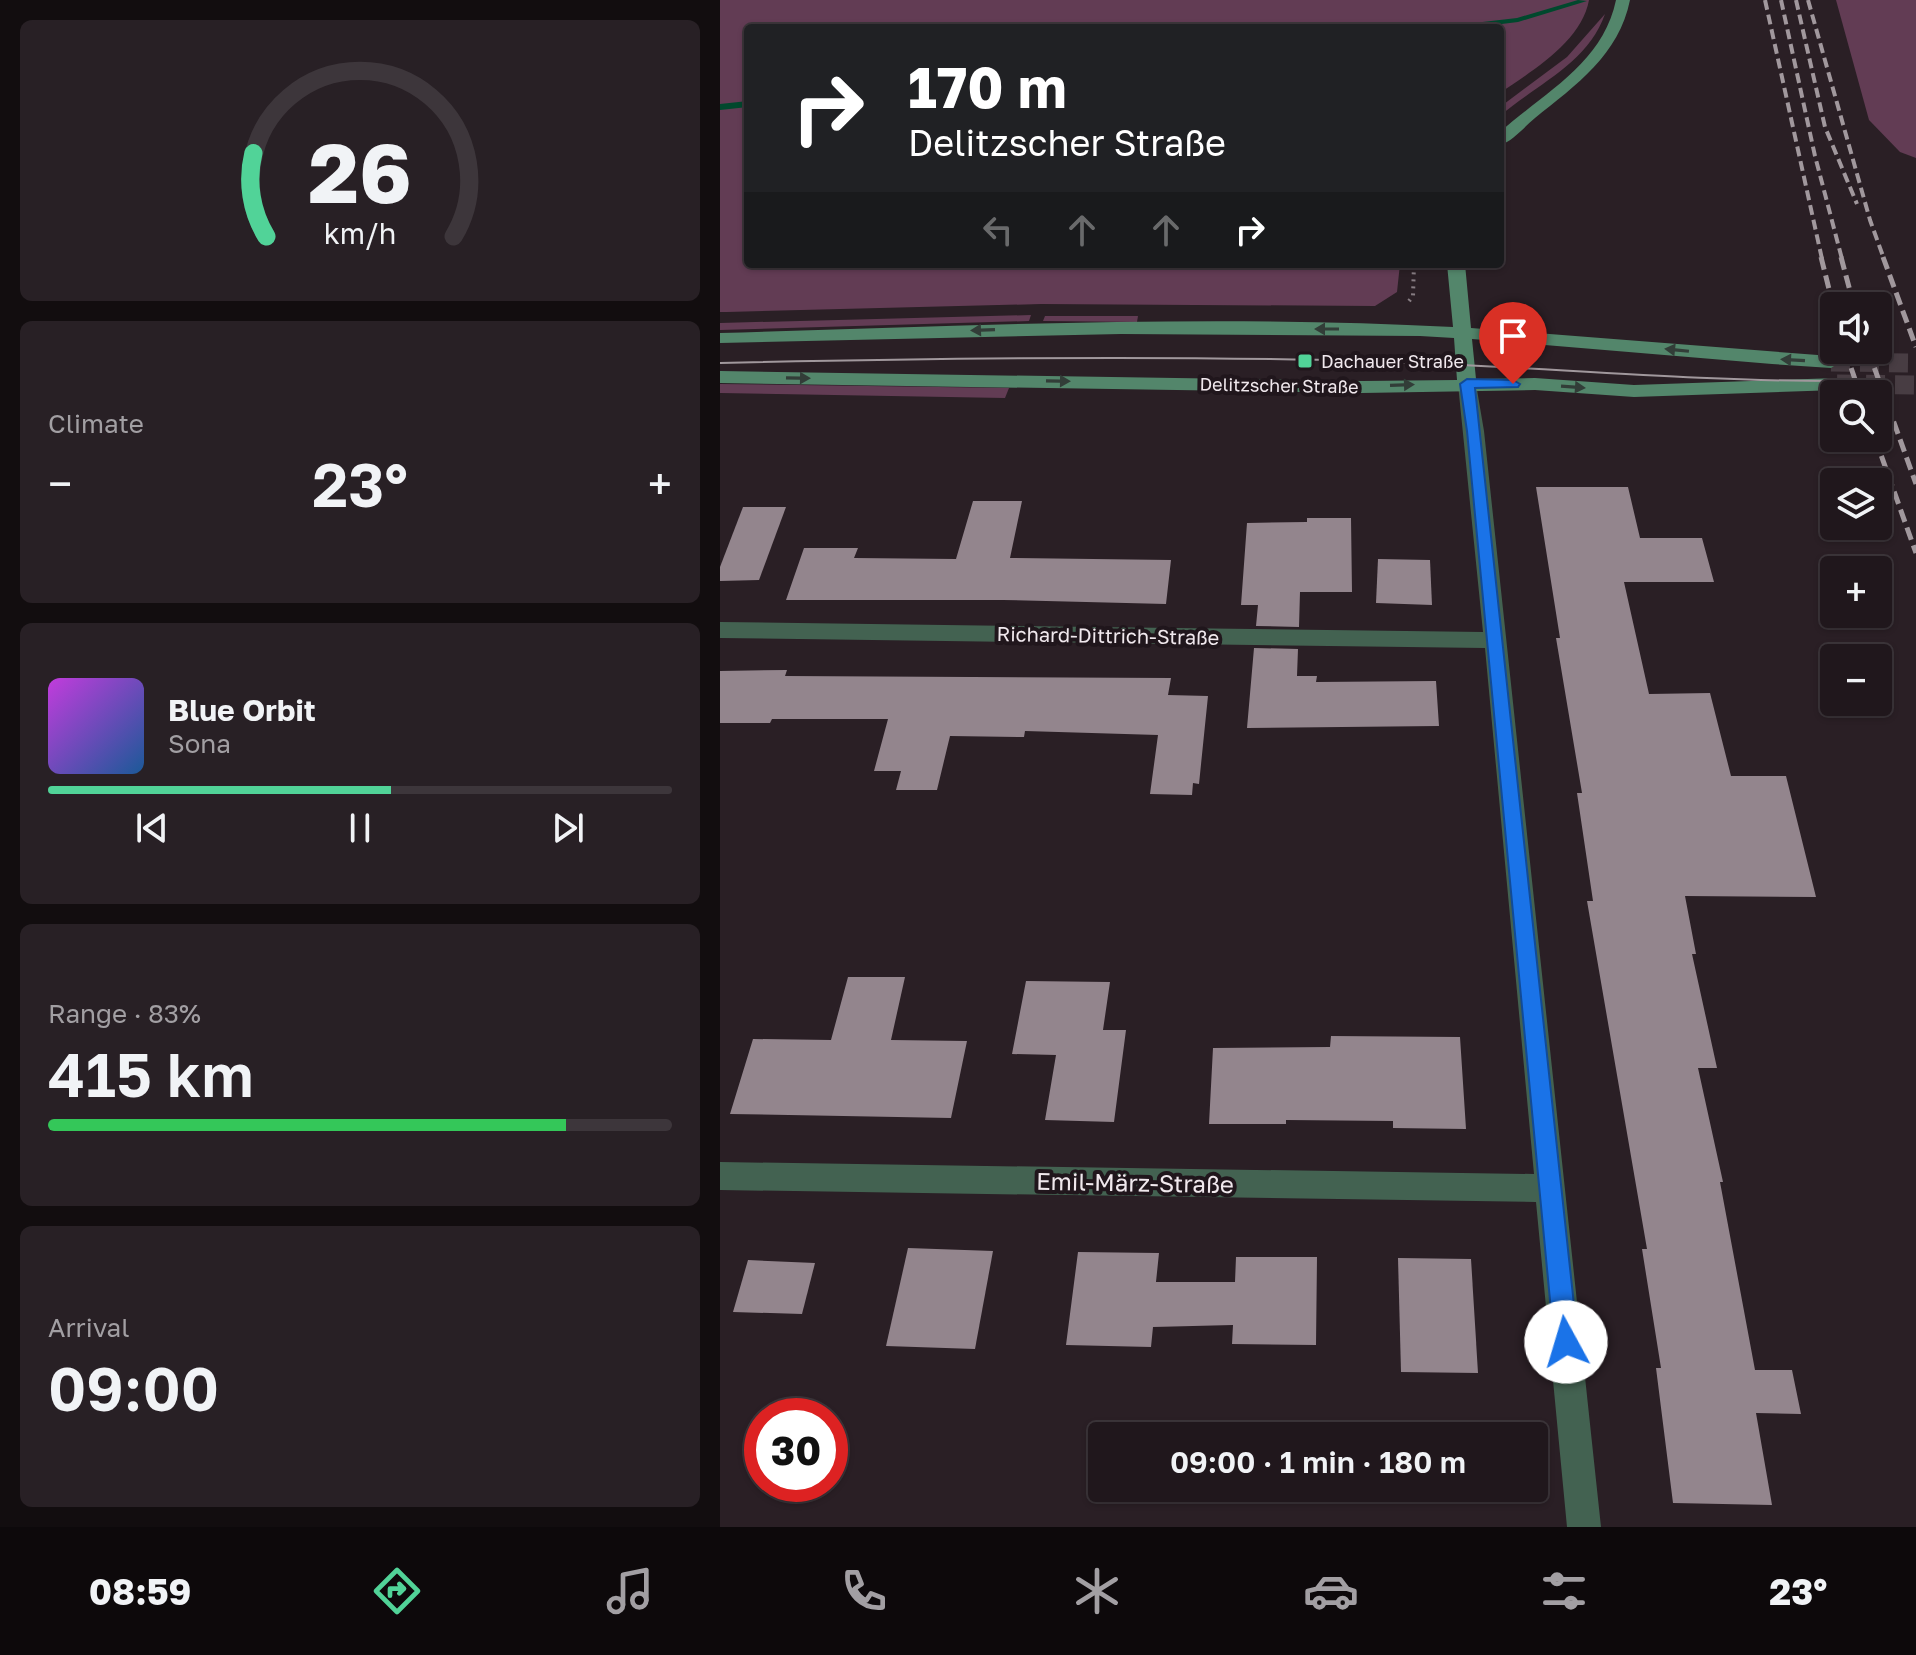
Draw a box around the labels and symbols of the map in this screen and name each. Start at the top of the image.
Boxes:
pin [1479,302,1547,384]
one-way arrow [1314,323,1339,335]
one-way arrow [970,324,995,336]
one-way arrow [1664,343,1689,356]
place label: Dachauer Straße [1321,350,1464,372]
marker: Dachauer Straße [1296,352,1314,370]
one-way arrow [1780,353,1805,366]
one-way arrow [786,372,811,384]
street label: Delitzscher Straße [1199,373,1359,397]
one-way arrow [1046,375,1071,388]
one-way arrow [1390,379,1415,392]
one-way arrow [1561,381,1586,394]
street label: Richard-Dittrich-Straße [997,621,1219,649]
street label: Emil-März-Straße [1036,1166,1234,1198]
position arrow [1524,1300,1608,1384]
speed limit sign: 30 [744,1398,848,1502]

